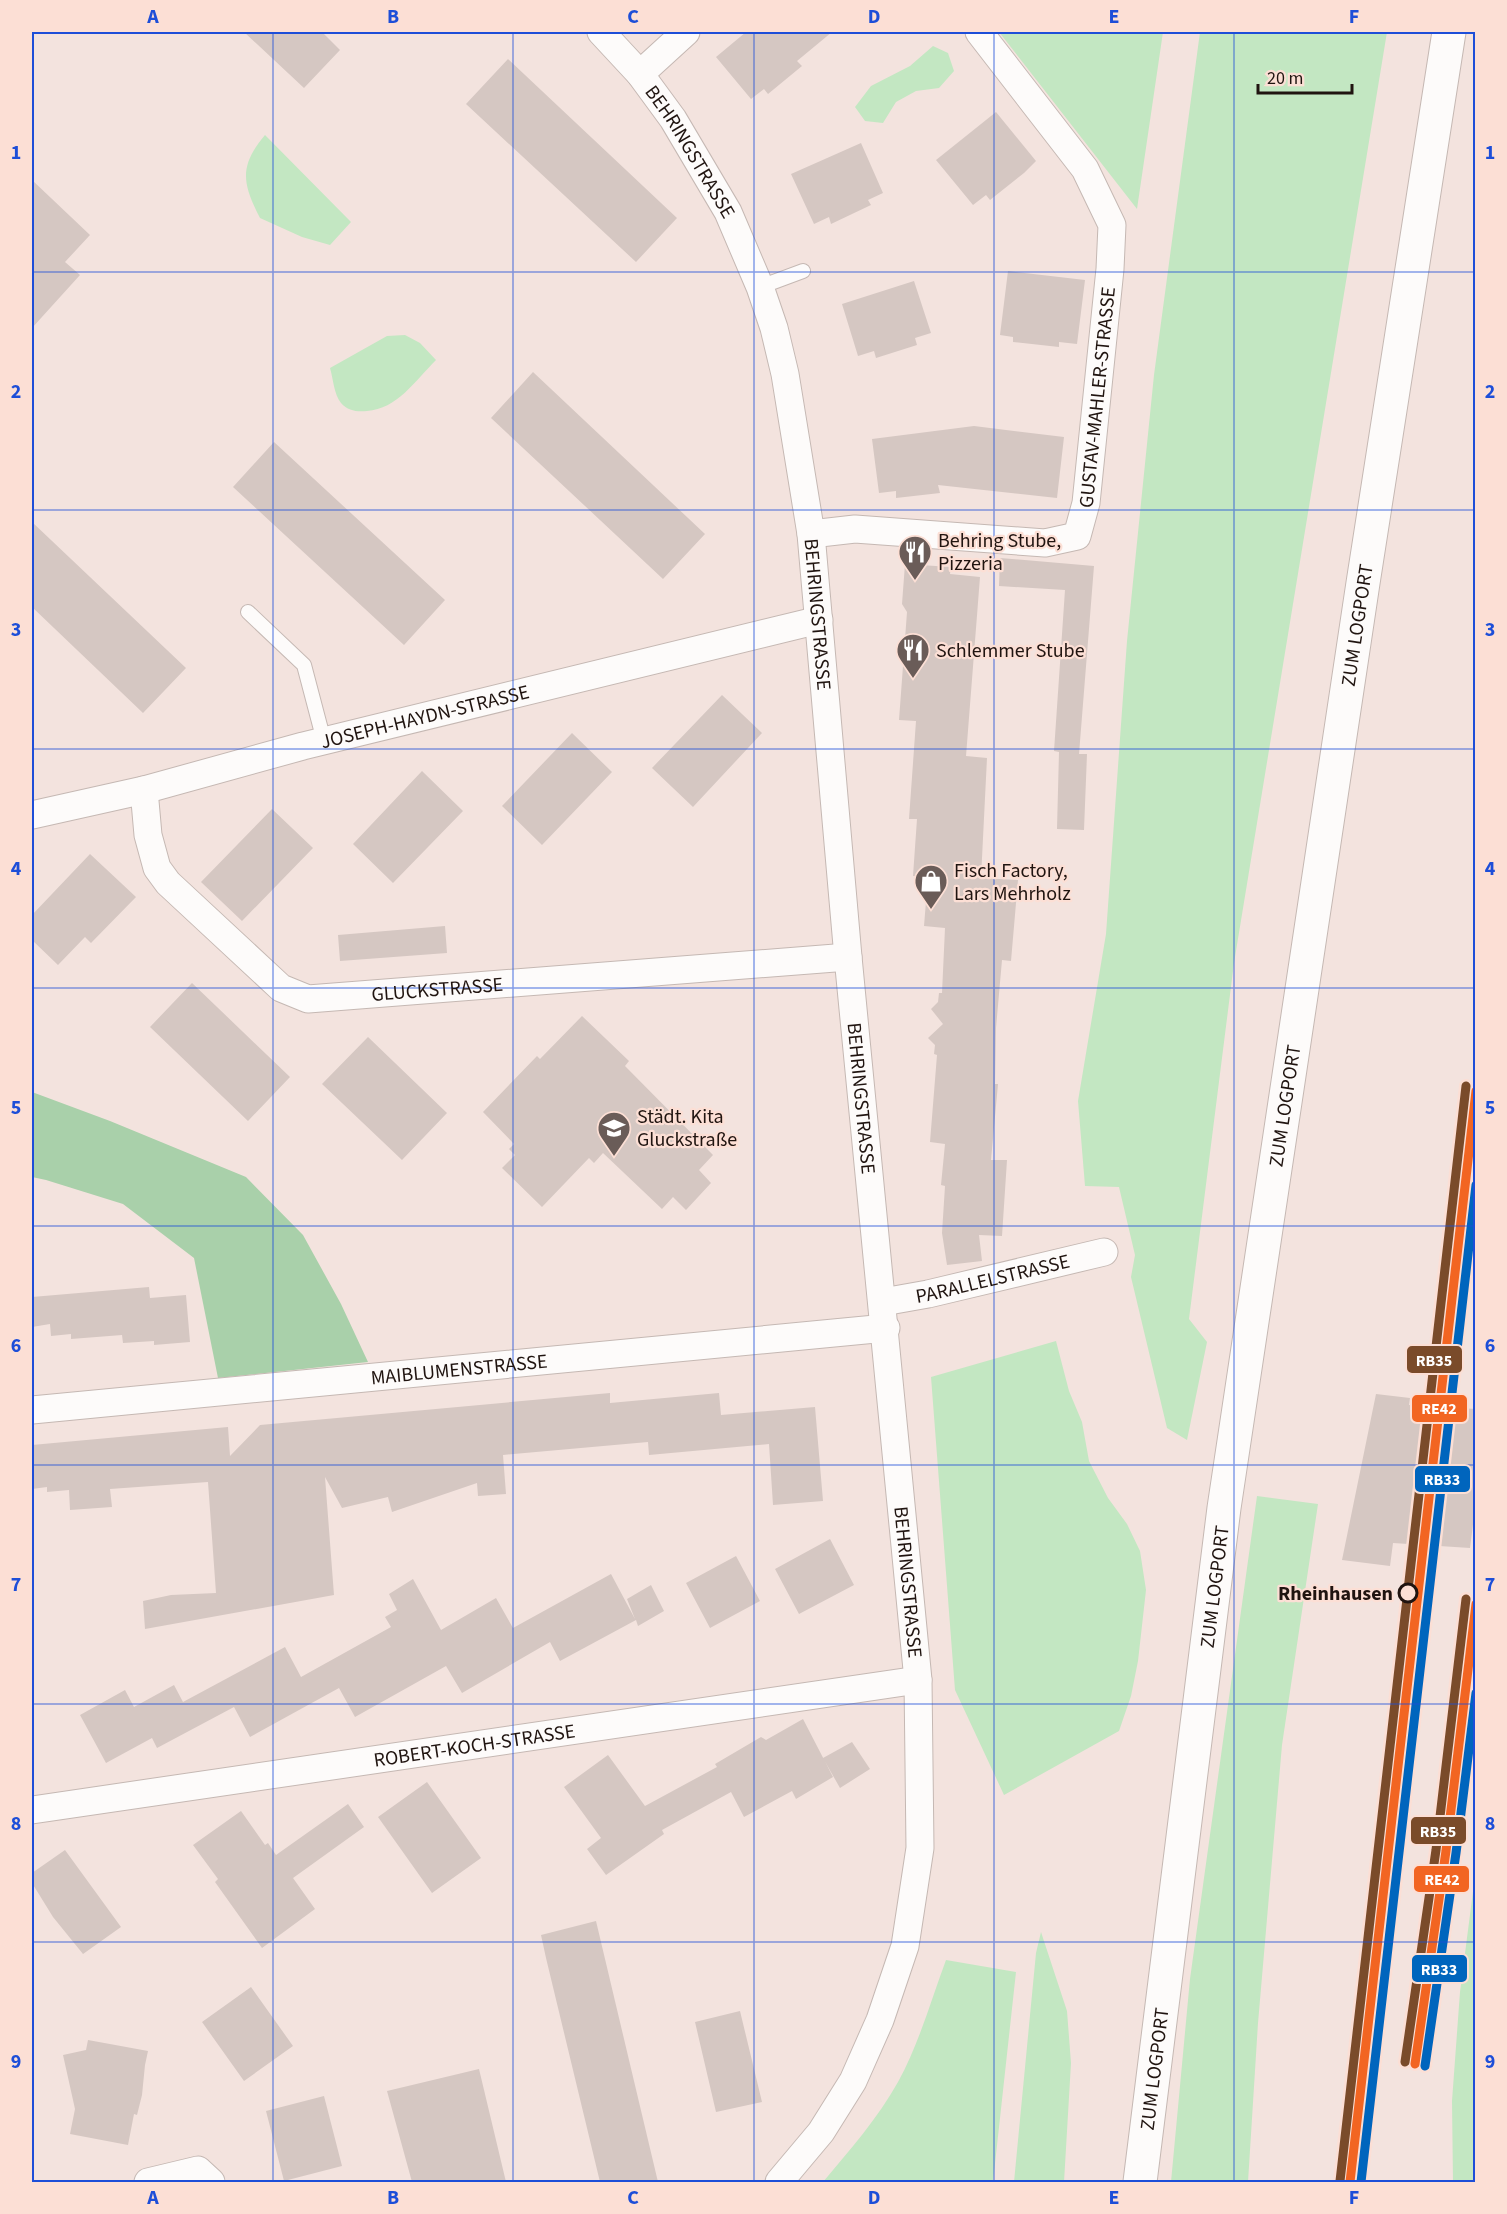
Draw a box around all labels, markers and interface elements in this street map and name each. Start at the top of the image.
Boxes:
text: A [146,3,159,31]
text: B [387,3,399,31]
text: C [627,3,639,31]
text: D [868,3,880,31]
text: E [1109,3,1119,31]
text: F [1349,3,1359,31]
scale bar [1258,57,1352,95]
text: 20 m [1267,66,1303,91]
street label: BEHRINGSTRASSE [638,80,742,224]
text: 1 [11,139,21,167]
text: 1 [1485,139,1495,167]
street label: GUSTAV-MAHLER-STRASSE [1073,285,1123,509]
text: 2 [11,378,21,406]
text: 2 [1485,378,1495,406]
place label: Behring Stube, Pizzeria [938,527,1061,578]
restaurant icon: Behring Stube, Pizzeria [897,534,933,581]
street label: BEHRINGSTRASSE [796,537,838,691]
street label: ZUM LOGPORT [1335,562,1381,688]
text: 3 [11,616,21,644]
text: 3 [1485,616,1495,644]
restaurant icon: Schlemmer Stube [895,632,931,679]
place label: Schlemmer Stube [936,637,1085,665]
street label: JOSEPH-HAYDN-STRASSE [318,678,532,756]
text: 4 [11,855,22,883]
text: 4 [1485,855,1496,883]
place label: Fisch Factory, Lars Mehrholz [954,857,1071,908]
shop icon: Fisch Factory, Lars Mehrholz [913,863,949,910]
street label: GLUCKSTRASSE [370,971,504,1009]
street label: BEHRINGSTRASSE [839,1021,882,1175]
street label: ZUM LOGPORT [1262,1043,1308,1169]
text: 5 [11,1094,21,1122]
text: 5 [1485,1094,1495,1122]
place label: Städt. Kita Gluckstraße [637,1103,737,1154]
school or university icon: Städt. Kita Gluckstraße [596,1110,632,1157]
street label: PARALLELSTRASSE [913,1248,1073,1311]
text: 6 [11,1332,21,1360]
text: 6 [1485,1332,1495,1360]
line badge: RB35 [1406,1345,1463,1374]
street label: MAIBLUMENSTRASSE [369,1348,549,1392]
text: RB35 [1416,1350,1452,1372]
line badge: RE42 [1411,1394,1468,1423]
text: RE42 [1421,1398,1457,1420]
line badge: RB33 [1414,1465,1471,1493]
text: RB33 [1424,1469,1460,1491]
street label: BEHRINGSTRASSE [886,1505,929,1659]
street label: ZUM LOGPORT [1194,1524,1237,1650]
text: 7 [11,1571,21,1599]
text: 7 [1485,1571,1495,1599]
place label: Rheinhausen [1278,1580,1393,1608]
marker: Rheinhausen [1398,1583,1418,1603]
street label: ROBERT-KOCH-STRASSE [372,1717,577,1775]
text: 8 [11,1810,21,1838]
text: 8 [1485,1810,1495,1838]
line badge: RB35 [1410,1816,1467,1845]
text: RB35 [1420,1821,1456,1843]
line badge: RE42 [1413,1865,1470,1893]
text: RE42 [1424,1869,1460,1891]
line badge: RB33 [1411,1954,1468,1983]
text: RB33 [1421,1959,1457,1981]
street label: ZUM LOGPORT [1134,2006,1177,2132]
text: 9 [11,2048,21,2076]
text: 9 [1485,2048,1495,2076]
text: A [146,2184,159,2212]
text: B [387,2184,399,2212]
text: C [627,2184,639,2212]
text: D [868,2184,880,2212]
text: E [1109,2184,1119,2212]
text: F [1349,2184,1359,2212]

